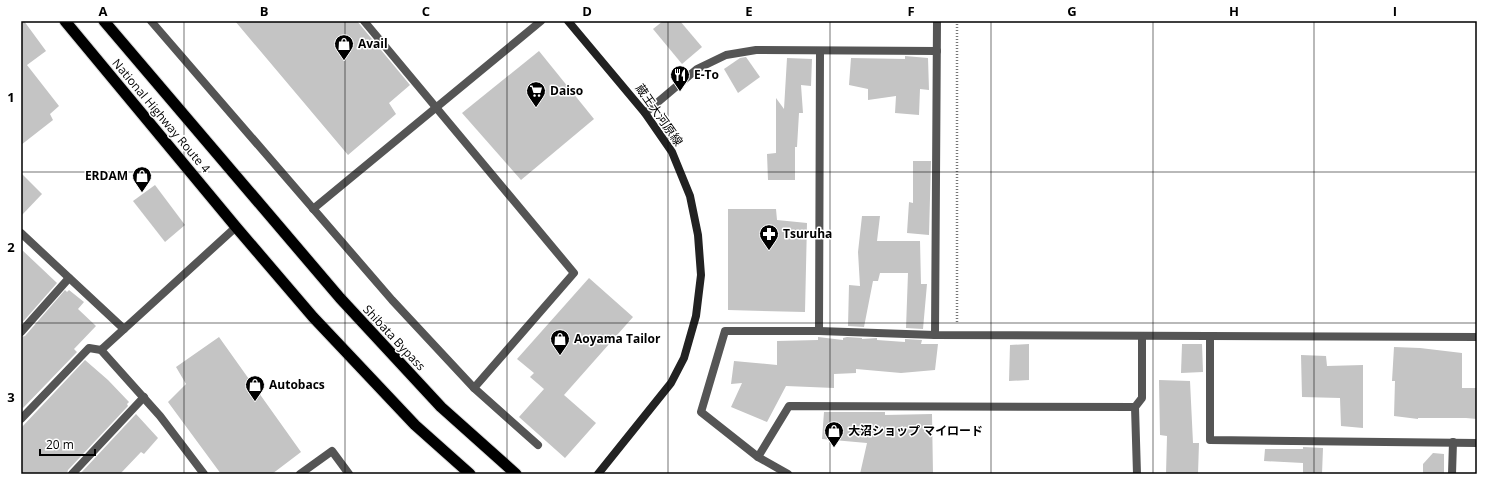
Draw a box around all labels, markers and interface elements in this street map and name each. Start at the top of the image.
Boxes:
text: A [99,2,108,20]
text: B [260,2,269,20]
text: C [422,2,430,20]
text: D [582,2,592,20]
text: E [745,2,753,20]
text: F [907,2,915,20]
text: G [1067,2,1077,20]
text: H [1229,2,1239,20]
text: I [1393,2,1397,20]
shop icon: Avail [333,33,355,61]
place label: Avail [358,35,388,52]
street label: National Highway Route 4 [109,55,214,176]
restaurant icon: E-To [669,64,691,92]
place label: E-To [694,66,719,83]
supermarket icon: Daiso [525,80,547,108]
street label: 蔵王大河原線 [632,80,687,149]
place label: Daiso [550,82,583,99]
text: 1 [7,88,15,106]
shop icon: ERDAM [131,165,153,193]
place label: ERDAM [85,167,128,184]
pharmacy icon: Tsuruha [758,223,780,251]
place label: Tsuruha [783,225,832,242]
text: 2 [7,238,15,256]
street label: Shibata Bypass [359,301,429,374]
shop icon: Aoyama Tailor [549,328,571,356]
place label: Aoyama Tailor [574,330,661,347]
shop icon: Autobacs [244,374,266,402]
place label: Autobacs [269,376,325,393]
text: 3 [7,388,15,406]
shop icon: 大沼ショップ マイロード [823,420,845,448]
place label: 大沼ショップ マイロード [848,422,983,439]
scale bar [40,431,95,457]
text: 20 m [46,436,74,453]

